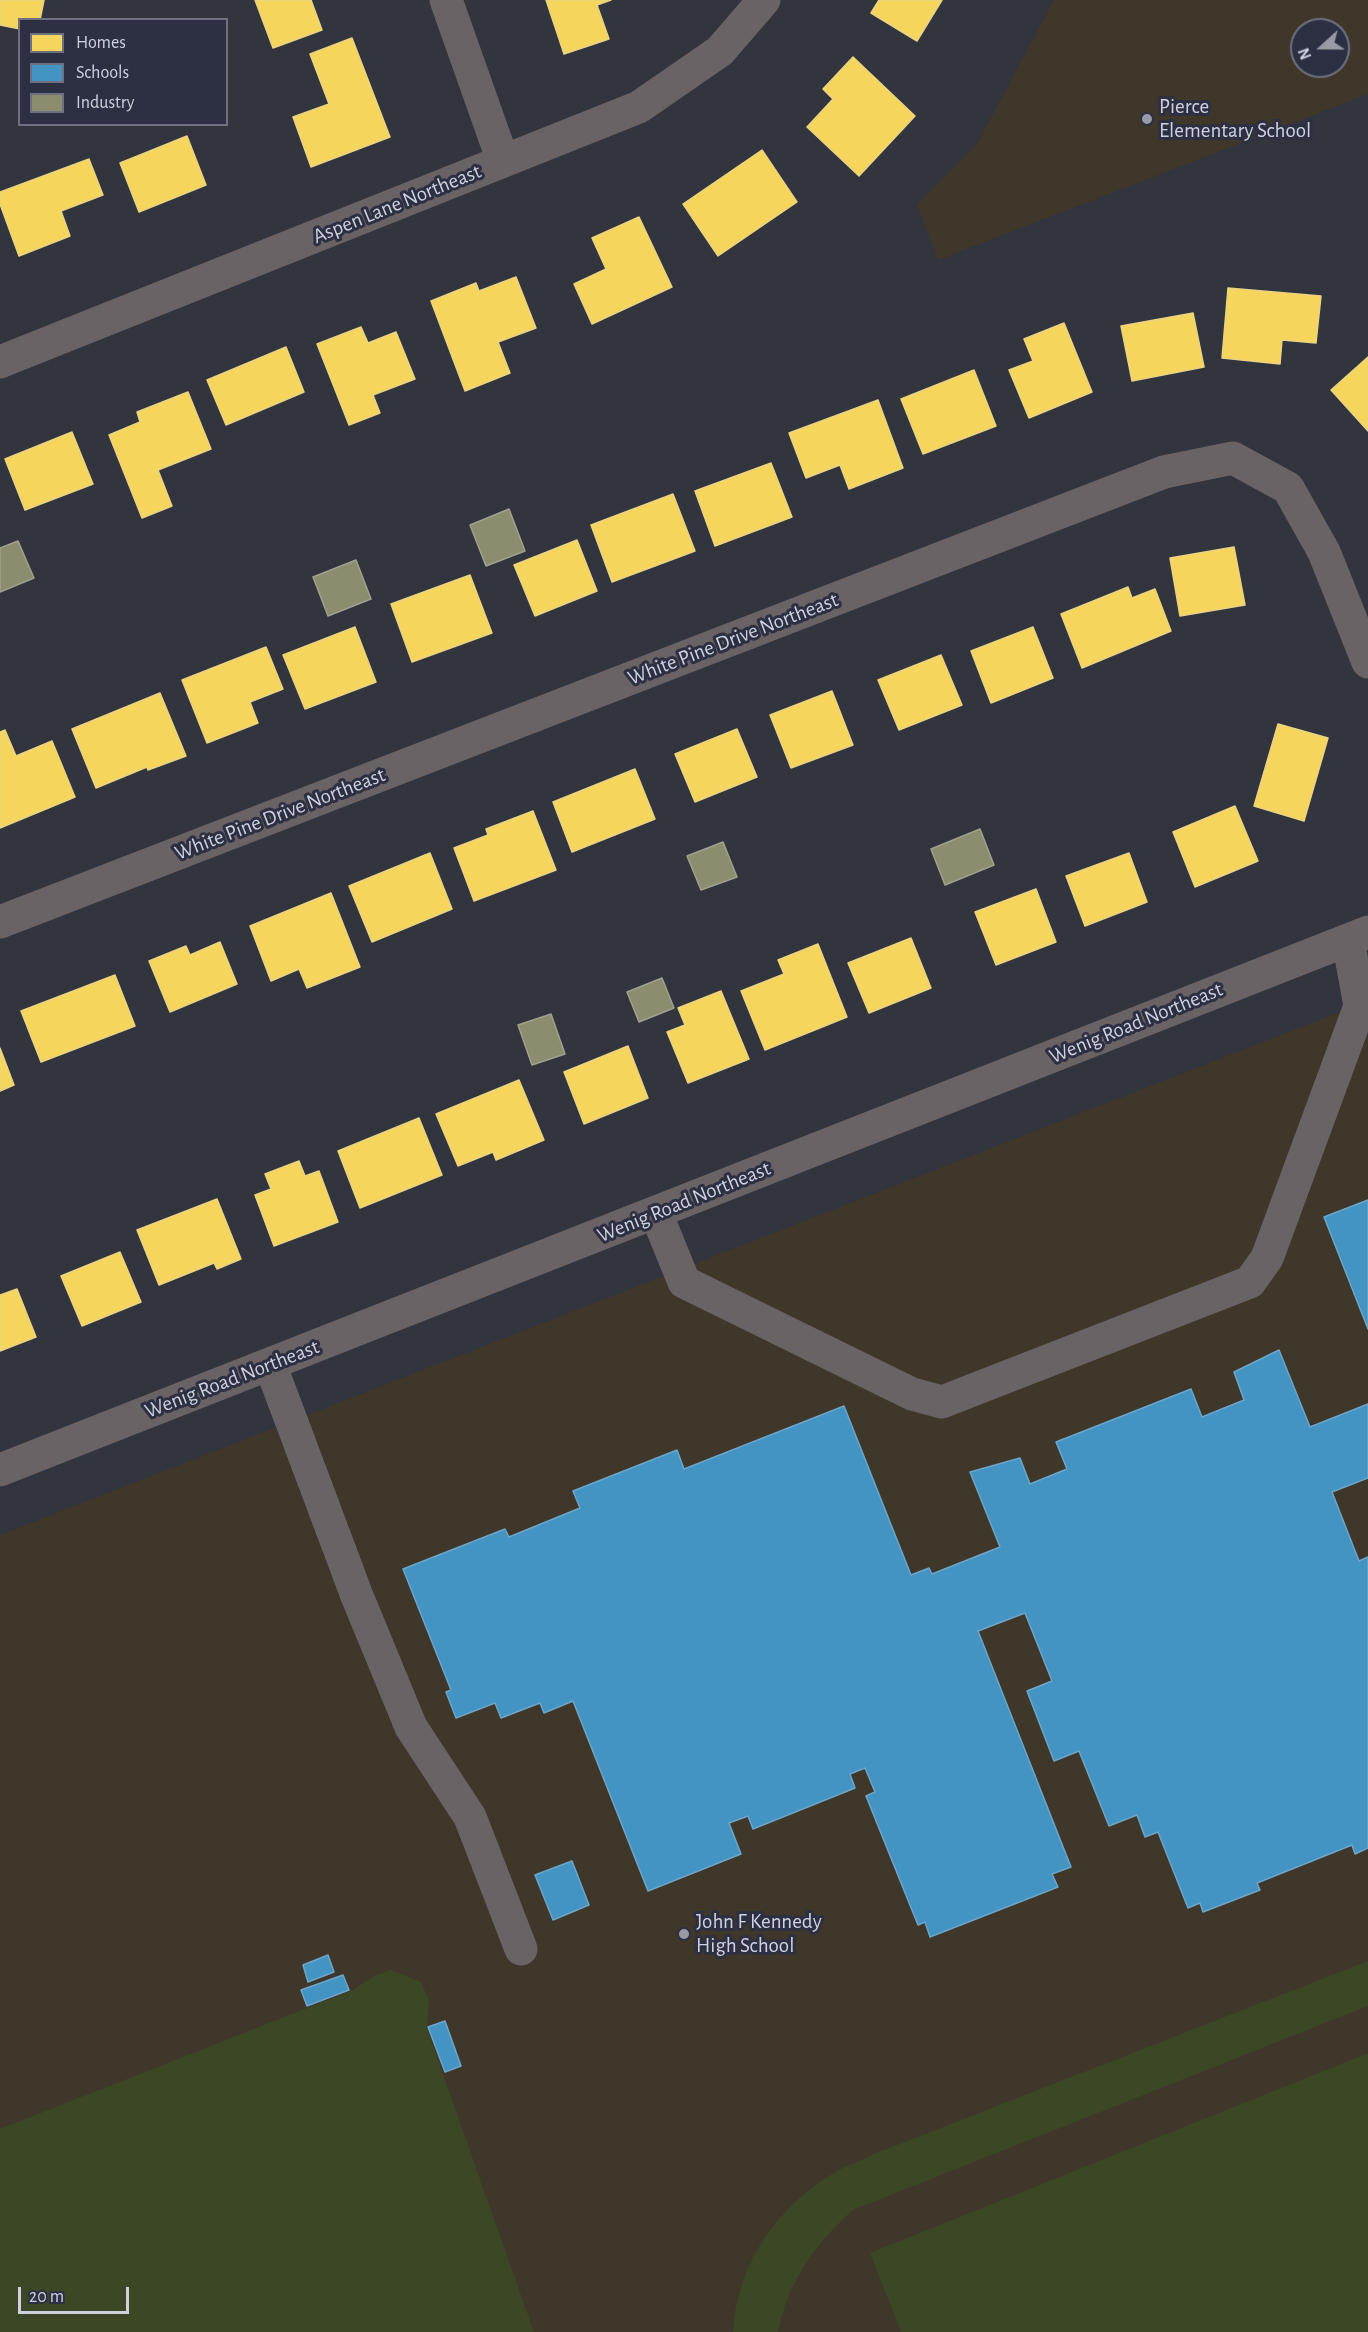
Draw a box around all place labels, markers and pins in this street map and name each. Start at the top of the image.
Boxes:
place label: Pierce Elementary School [1159,94,1311,144]
marker: Pierce Elementary School [1140,112,1154,126]
place label: John F Kennedy High School [696,1909,822,1959]
marker: John F Kennedy High School [677,1927,691,1941]

